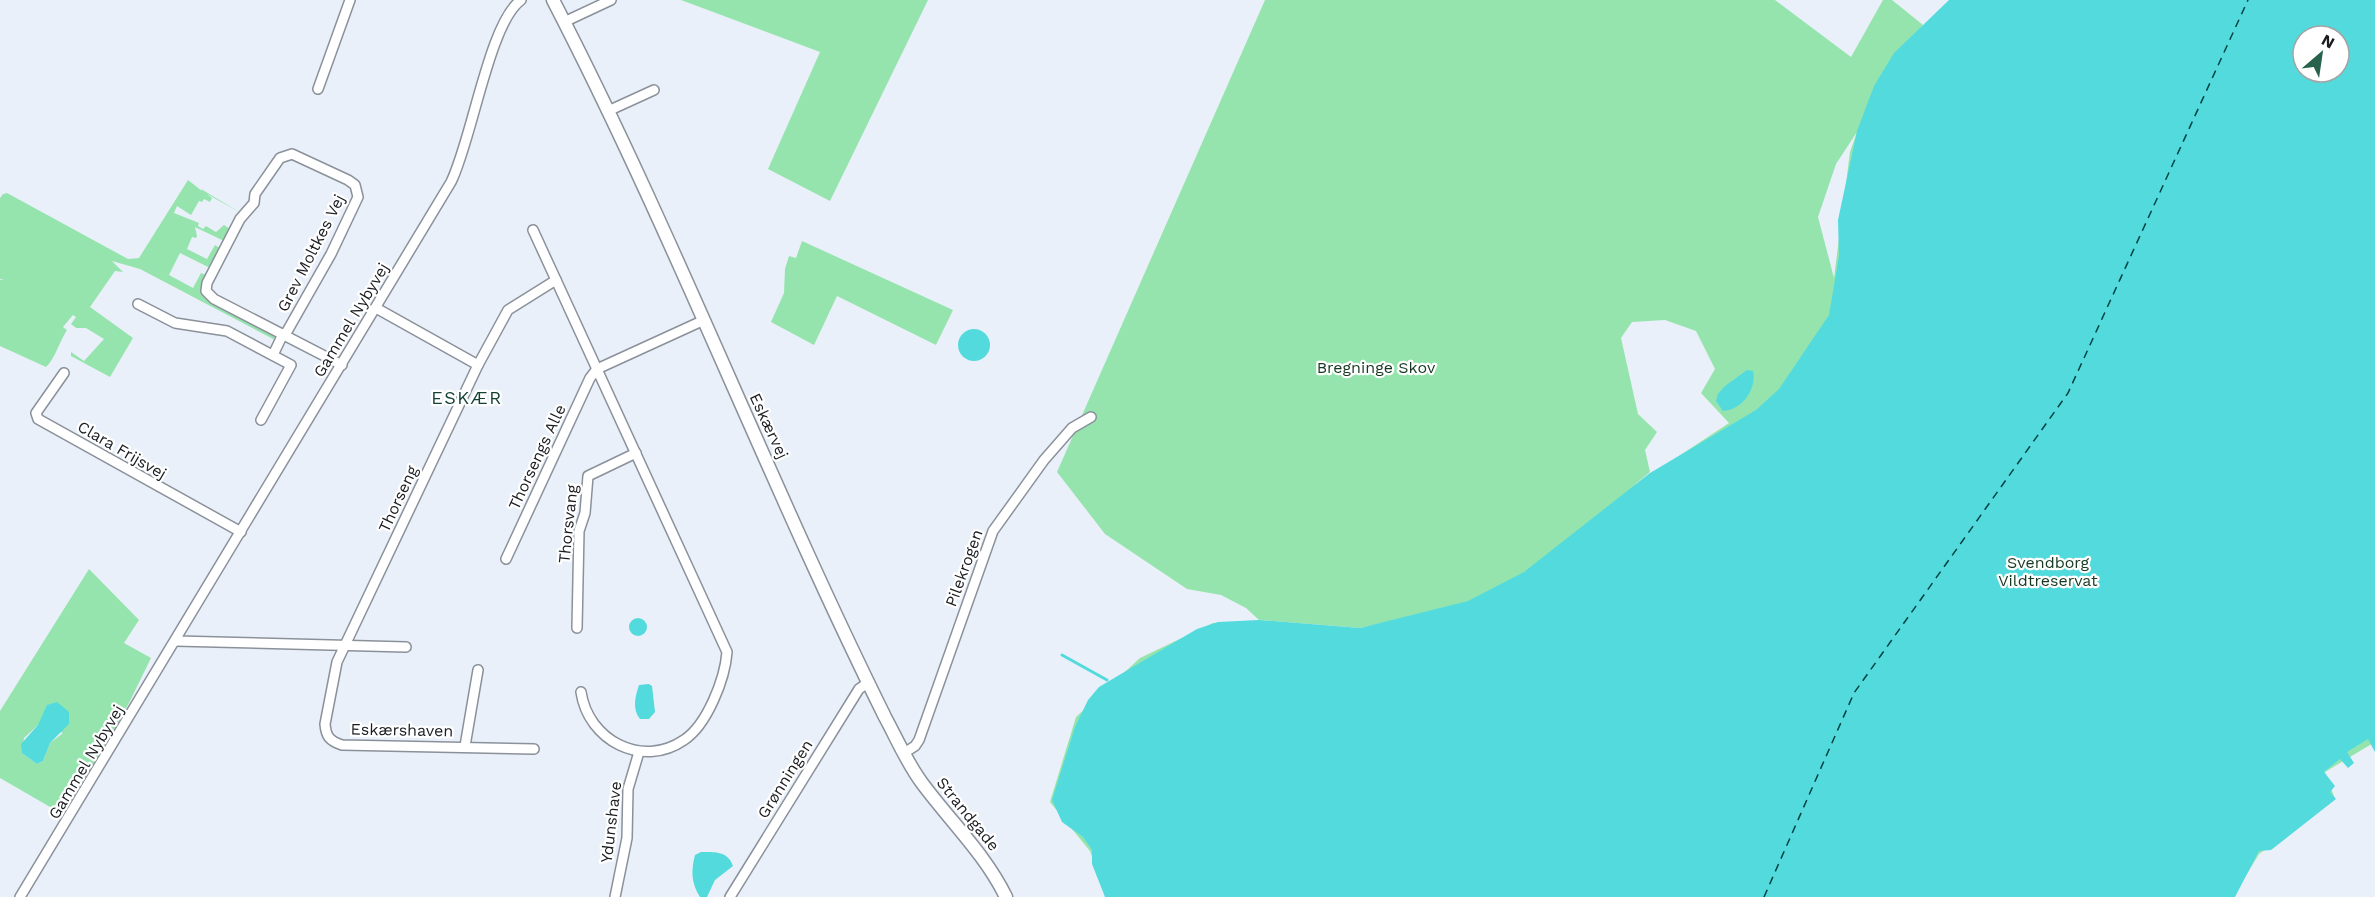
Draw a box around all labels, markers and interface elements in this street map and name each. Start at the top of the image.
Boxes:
north arrow [2291,24,2351,84]
text: N [2318,30,2338,53]
street label: Grev Moltkes Vej [273,191,349,315]
street label: Gammel Nybyvej [309,259,393,381]
park label: Bregninge Skov [1317,358,1436,377]
district label: ESKÆR [431,387,503,408]
street label: Eskærvej [746,390,792,462]
street label: Thorsengs Alle [504,401,570,513]
street label: Clara Frijsvej [74,417,170,483]
street label: Thorseng [374,462,422,535]
street label: Thorsvang [554,483,582,564]
street label: Pilekrogen [941,527,987,609]
park label: Svendborg Vildtreservat [1998,553,2098,590]
street label: Gammel Nybyvej [44,701,128,823]
street label: Eskærshaven [351,720,453,740]
street label: Grønningen [753,736,817,822]
street label: Strandgade [933,773,1003,855]
street label: Ydunshave [597,780,625,864]

